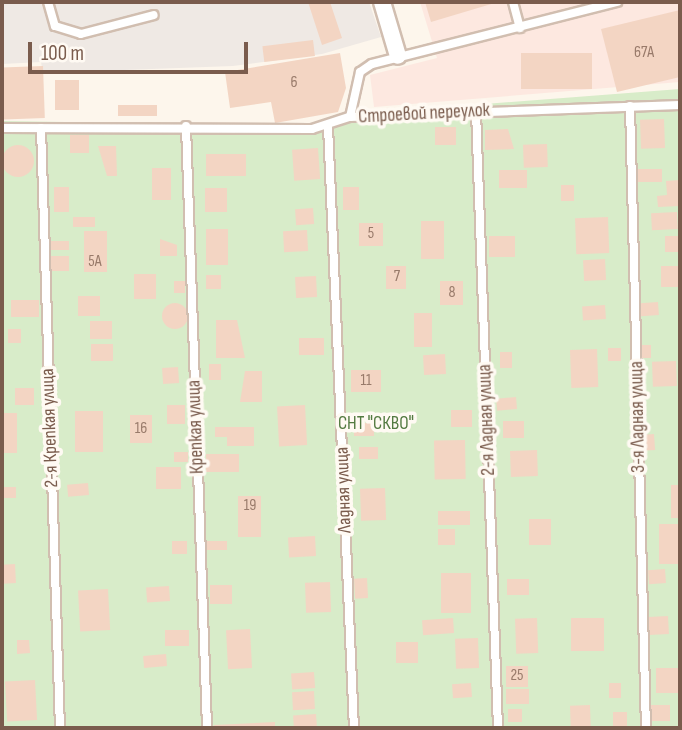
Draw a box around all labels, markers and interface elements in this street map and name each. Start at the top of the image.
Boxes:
scale bar [32,28,252,72]
text: 100 m [41,41,84,66]
house number: 67А [634,43,654,63]
house number: 6 [290,73,298,93]
street label: Строевой переулок [358,99,490,129]
house number: 5 [368,224,374,244]
house number: 5А [88,252,102,272]
house number: 7 [394,267,400,287]
house number: 8 [448,283,456,303]
street label: 3-я Ладная улица [626,361,650,473]
street label: 2-я Ладная улица [474,364,500,476]
street label: 2-я Крепкая улица [37,368,63,488]
house number: 11 [360,371,372,391]
street label: Крепкая улица [183,380,209,474]
park label: СНТ "СКВО" [338,413,414,435]
house number: 16 [135,419,147,439]
street label: Ладная улица [331,446,357,534]
house number: 19 [244,496,256,516]
house number: 25 [510,666,524,686]

